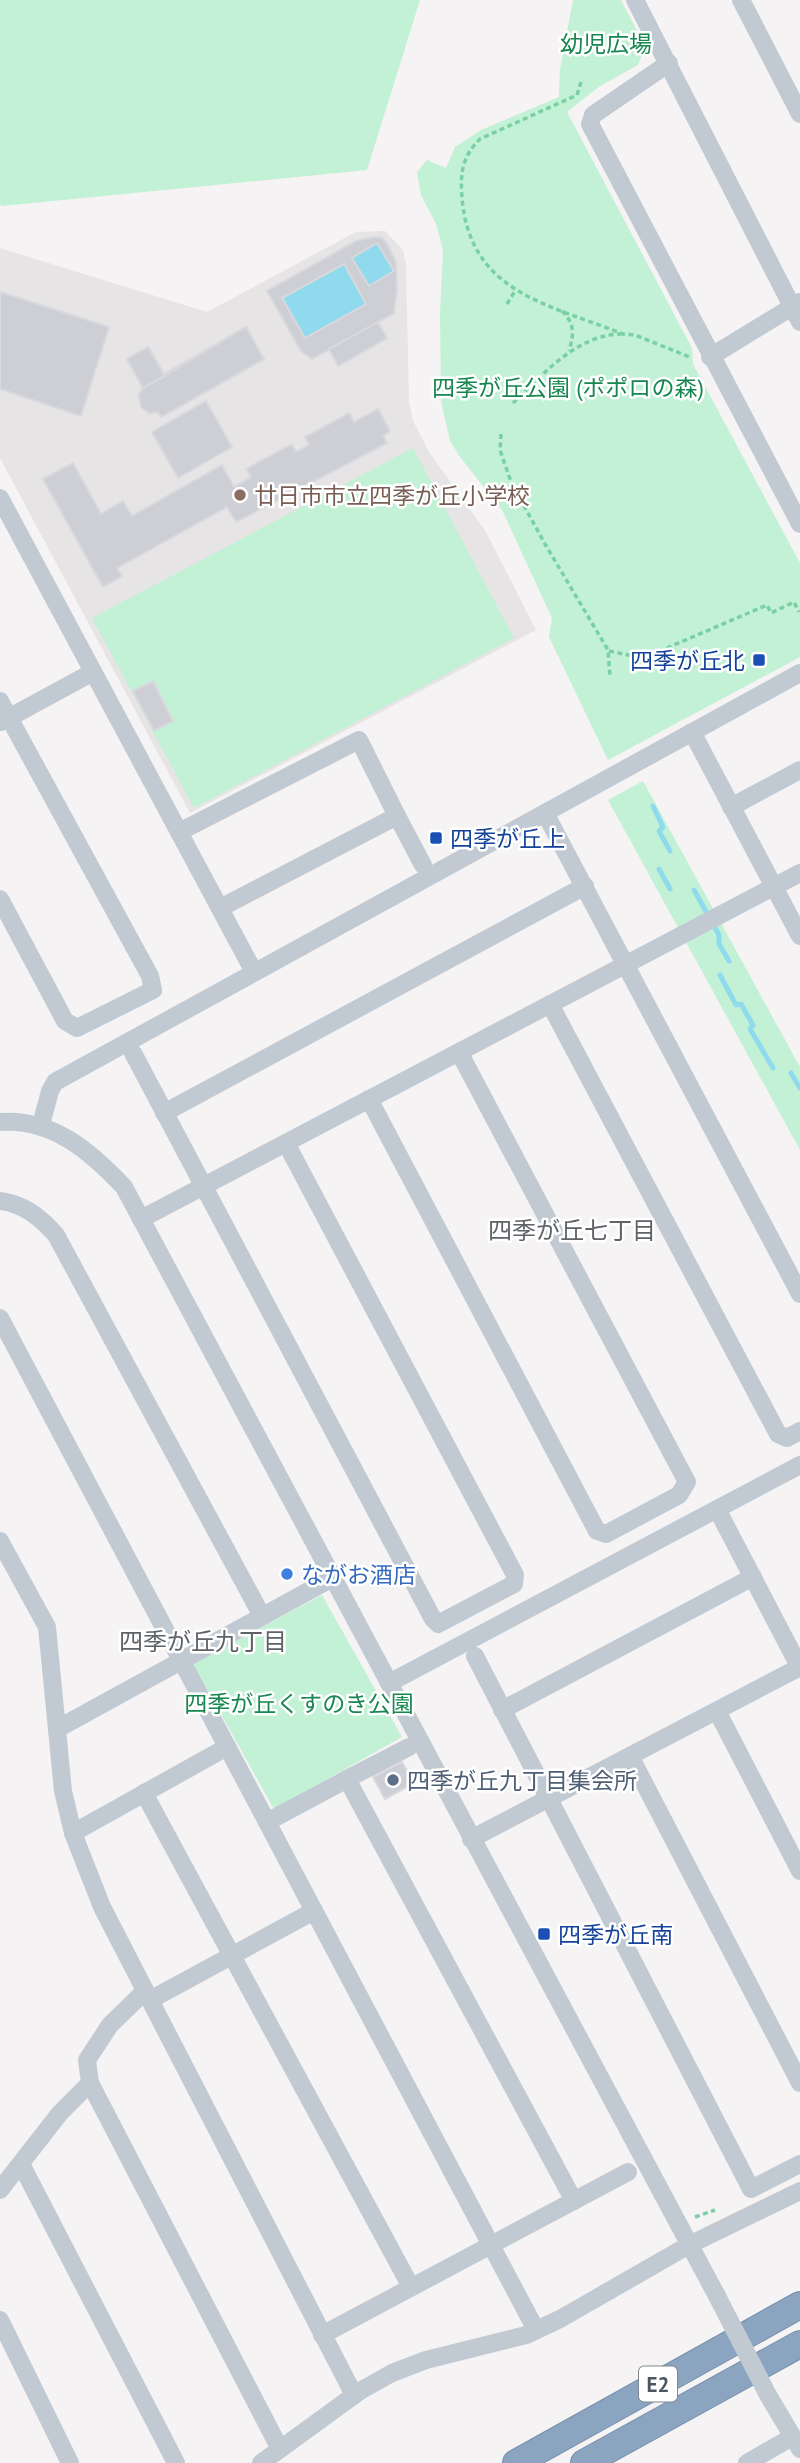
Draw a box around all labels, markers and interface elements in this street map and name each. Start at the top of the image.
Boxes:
park label: 幼児広場 [560,29,652,58]
park label: 四季が丘公園 (ポポロの森) [432,373,704,402]
place label: 廿日市市立四季が丘小学校 [254,481,530,510]
marker: 廿日市市立四季が丘小学校 [232,487,248,503]
place label: 四季が丘北 [630,646,745,675]
marker: 四季が丘北 [751,652,767,668]
place label: 四季が丘上 [450,824,565,853]
marker: 四季が丘上 [428,830,444,846]
district label: 四季が丘七丁目 [488,1215,656,1246]
place label: ながお酒店 [301,1560,416,1589]
marker: ながお酒店 [279,1566,295,1582]
district label: 四季が丘九丁目 [119,1626,287,1657]
park label: 四季が丘くすのき公園 [184,1689,414,1718]
place label: 四季が丘九丁目集会所 [407,1766,637,1795]
marker: 四季が丘九丁目集会所 [385,1772,401,1788]
place label: 四季が丘南 [558,1920,673,1949]
marker: 四季が丘南 [536,1926,552,1942]
road number: E2 [639,2366,677,2402]

